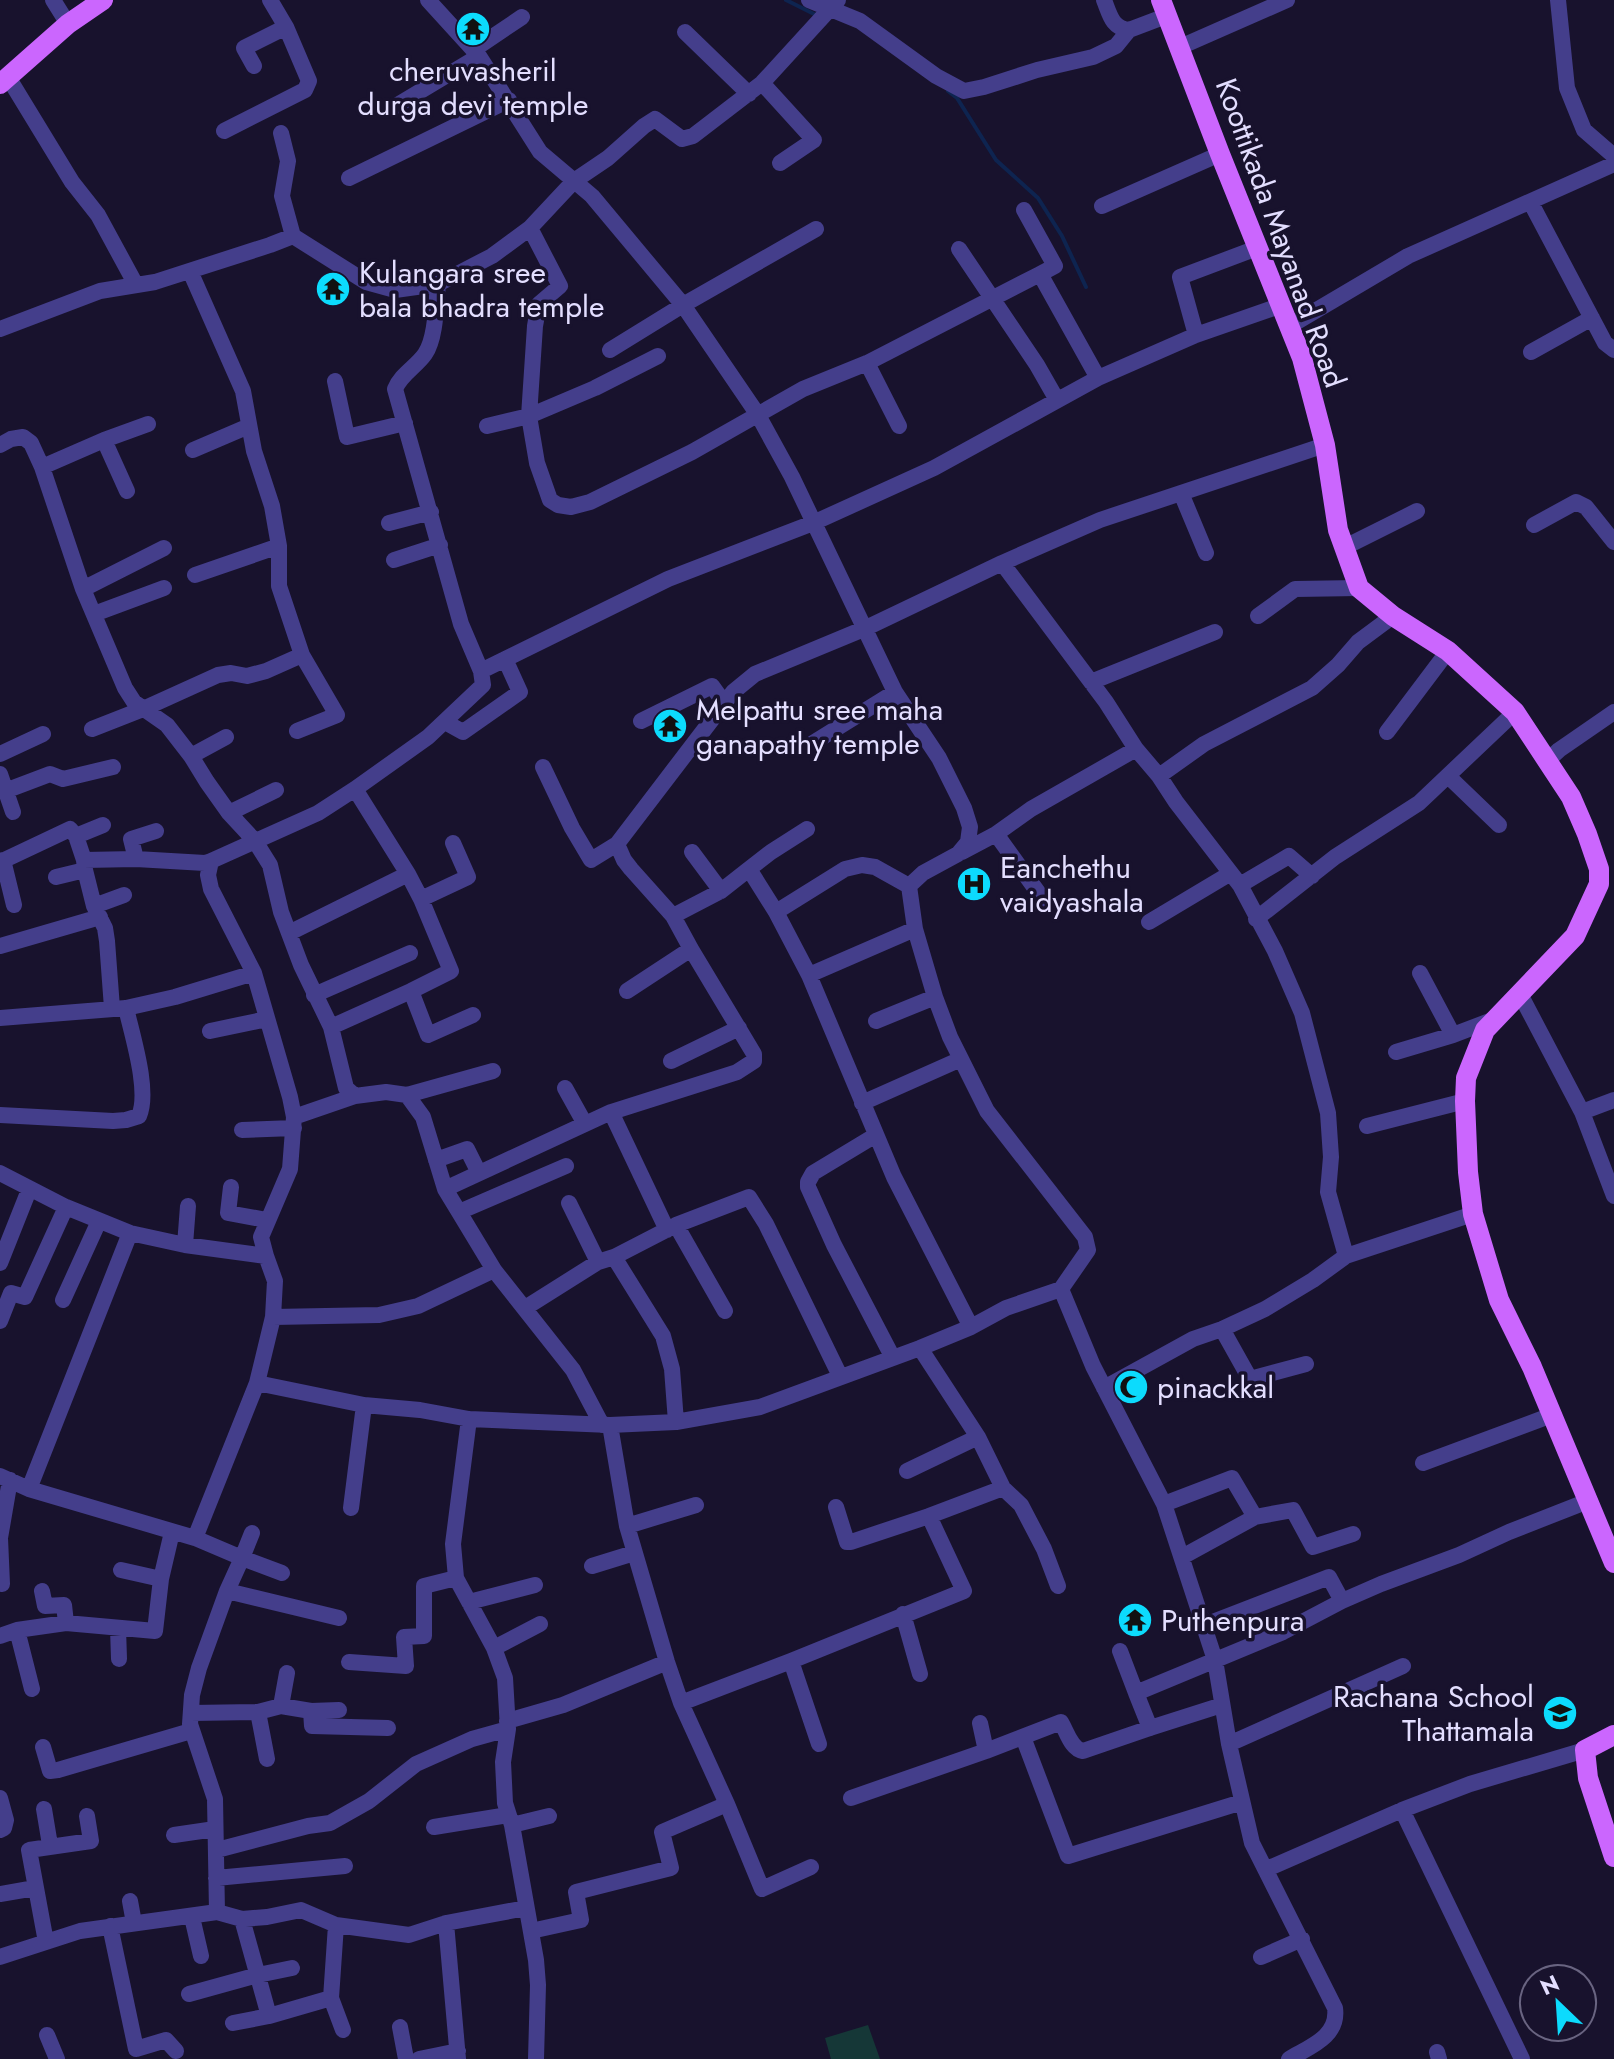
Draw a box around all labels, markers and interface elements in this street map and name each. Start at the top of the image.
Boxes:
temple icon: cheruvasheril durga devi temple [454,10,492,48]
place label: cheruvasheril durga devi temple [358,49,588,126]
street label: Koottikada Mayanad Road [1205,72,1357,394]
place label: Kulangara sree bala bhadra temple [359,251,604,328]
temple icon: Kulangara sree bala bhadra temple [314,270,352,308]
place label: Melpattu sree maha ganapathy temple [696,688,943,765]
temple icon: Melpattu sree maha ganapathy temple [651,707,689,745]
place label: Eanchethu vaidyashala [1000,846,1144,923]
hospital icon: Eanchethu vaidyashala [955,865,993,903]
place label: pinackkal [1157,1366,1274,1409]
mosque icon: pinackkal [1112,1368,1150,1406]
place label: Puthenpura [1161,1599,1304,1642]
temple icon: Puthenpura [1116,1601,1154,1639]
place label: Rachana School Thattamala [1333,1675,1534,1752]
school or university icon: Rachana School Thattamala [1541,1694,1579,1732]
north arrow [1518,1963,1598,2043]
text: N [1535,1967,1564,2003]

